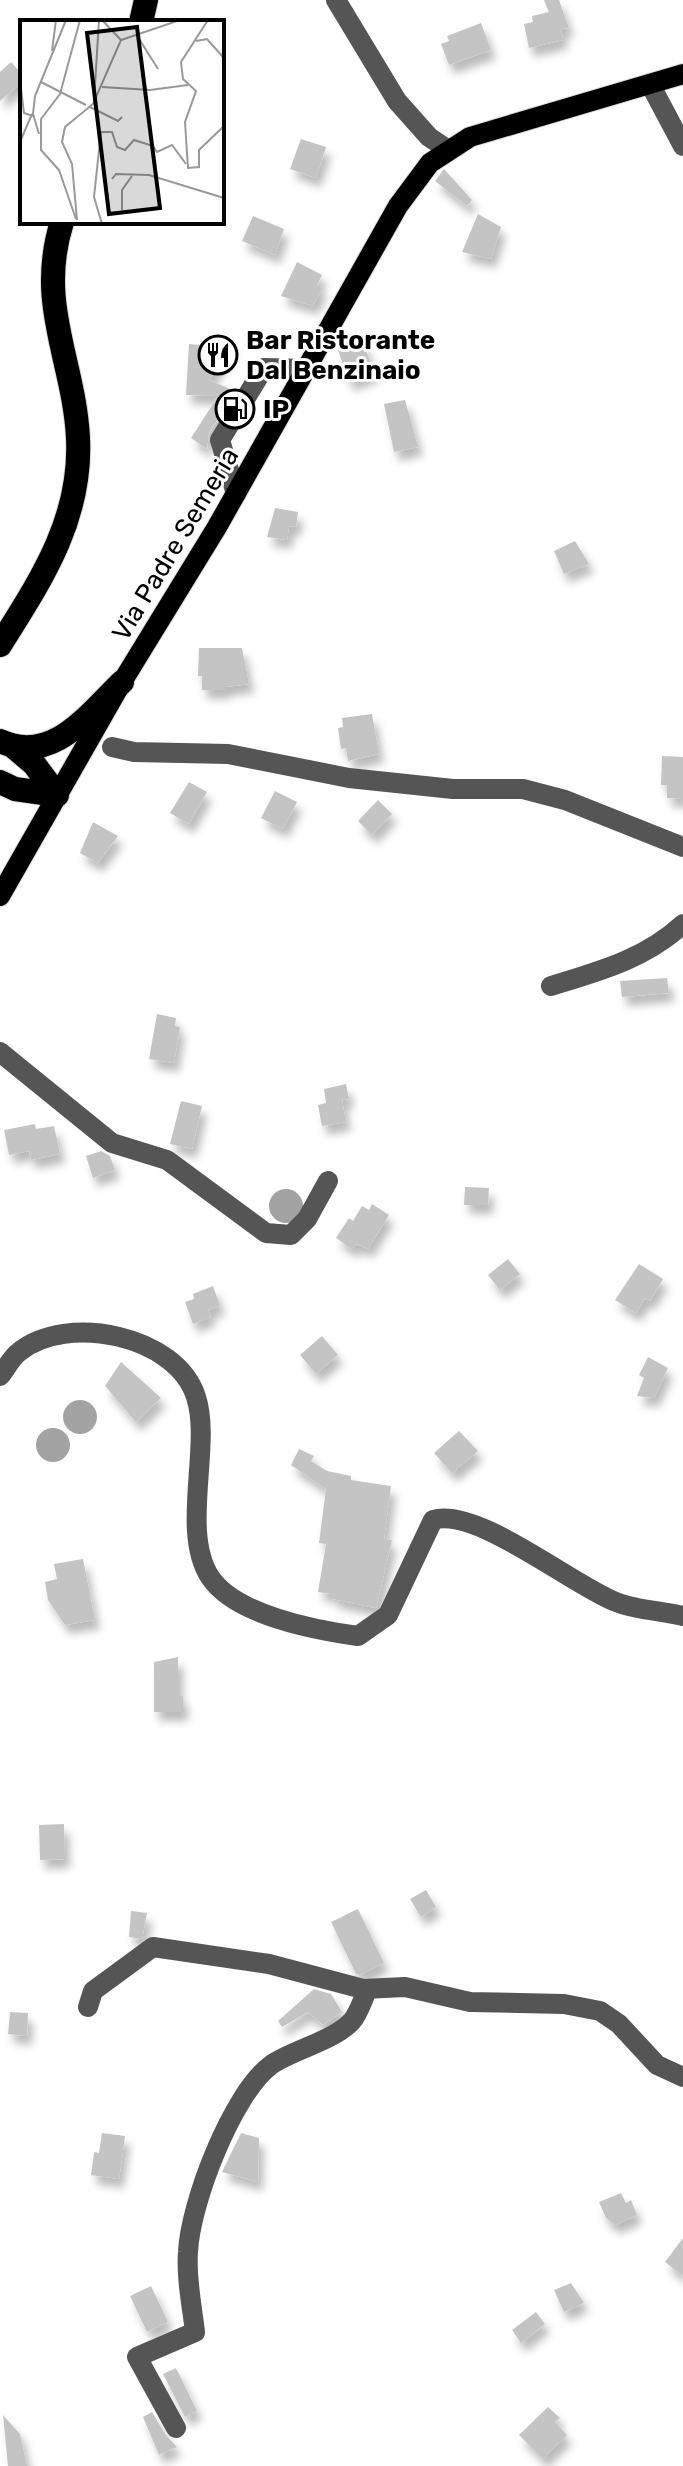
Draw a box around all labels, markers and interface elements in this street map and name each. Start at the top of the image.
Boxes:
inset map [20,20,224,224]
place label: Bar Ristorante Dal Benzinaio [246,325,435,386]
restaurant icon: Bar Ristorante Dal Benzinaio [197,334,239,376]
fuel station icon: IP [214,388,256,430]
place label: IP [263,394,289,425]
street label: Via Padre Semeria [106,442,245,646]

